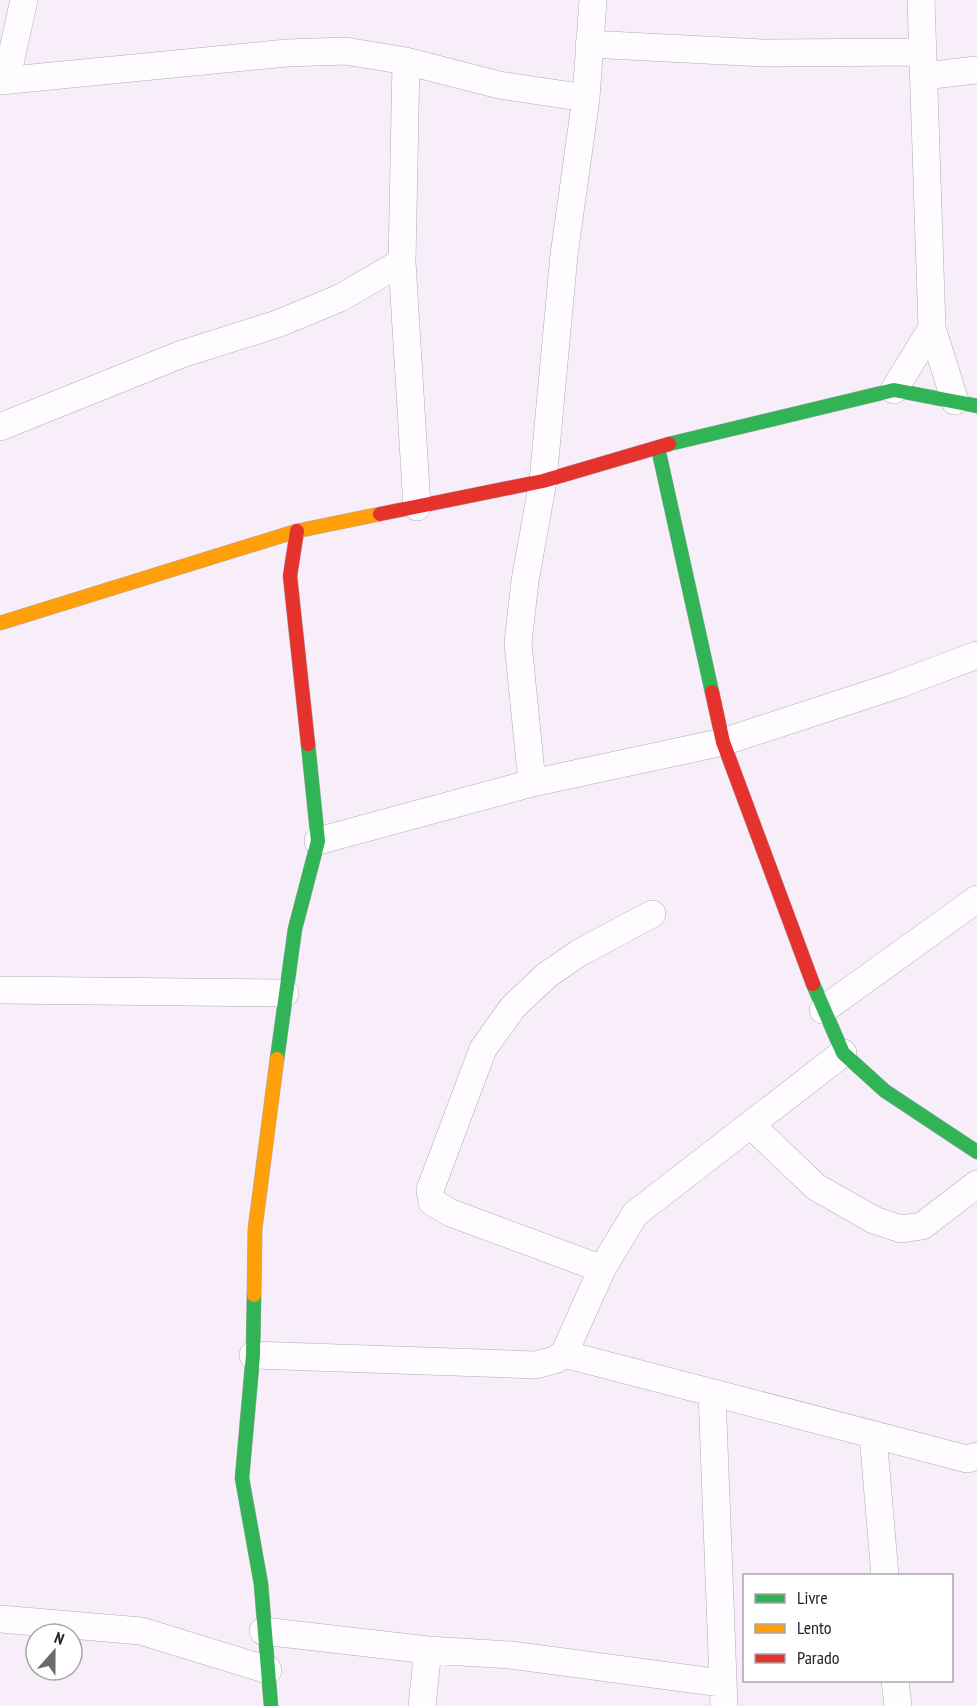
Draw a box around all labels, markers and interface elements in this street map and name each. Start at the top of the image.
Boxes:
legend [743,1574,953,1682]
text: Livre [797,1586,828,1609]
text: Lento [797,1616,832,1639]
north arrow [24,1622,84,1682]
text: N [52,1627,67,1649]
text: Parado [797,1646,840,1669]

